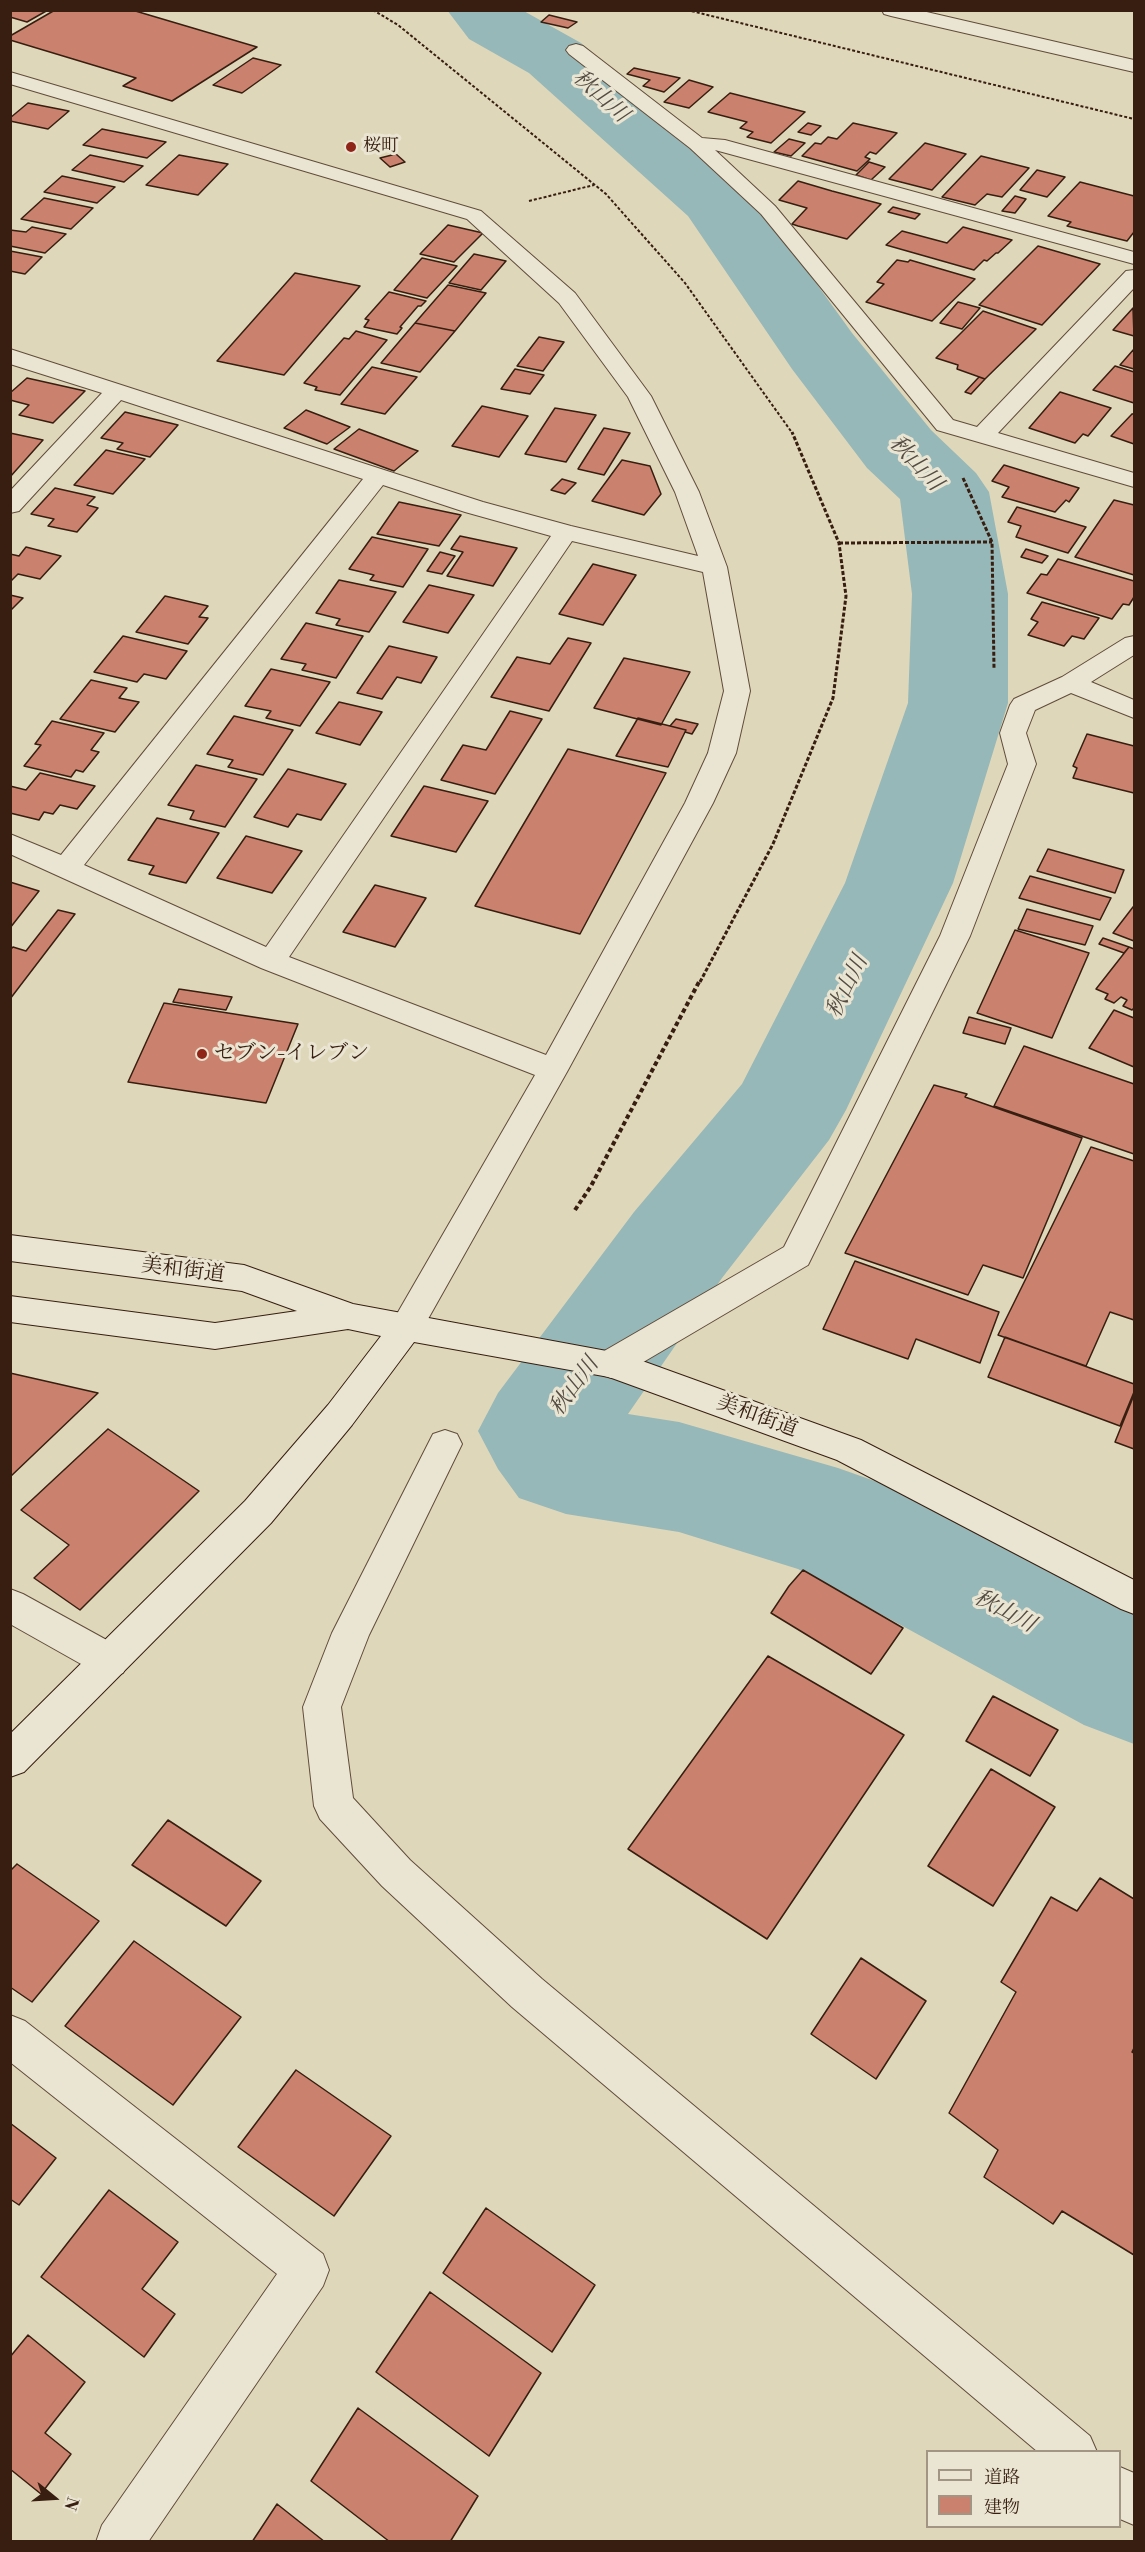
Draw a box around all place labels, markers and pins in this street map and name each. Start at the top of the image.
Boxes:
place label: 桜町 [363,136,399,158]
marker: 桜町 [344,140,358,154]
place label: セブン-イレブン [214,1041,369,1067]
marker: セブン-イレブン [195,1047,209,1061]

